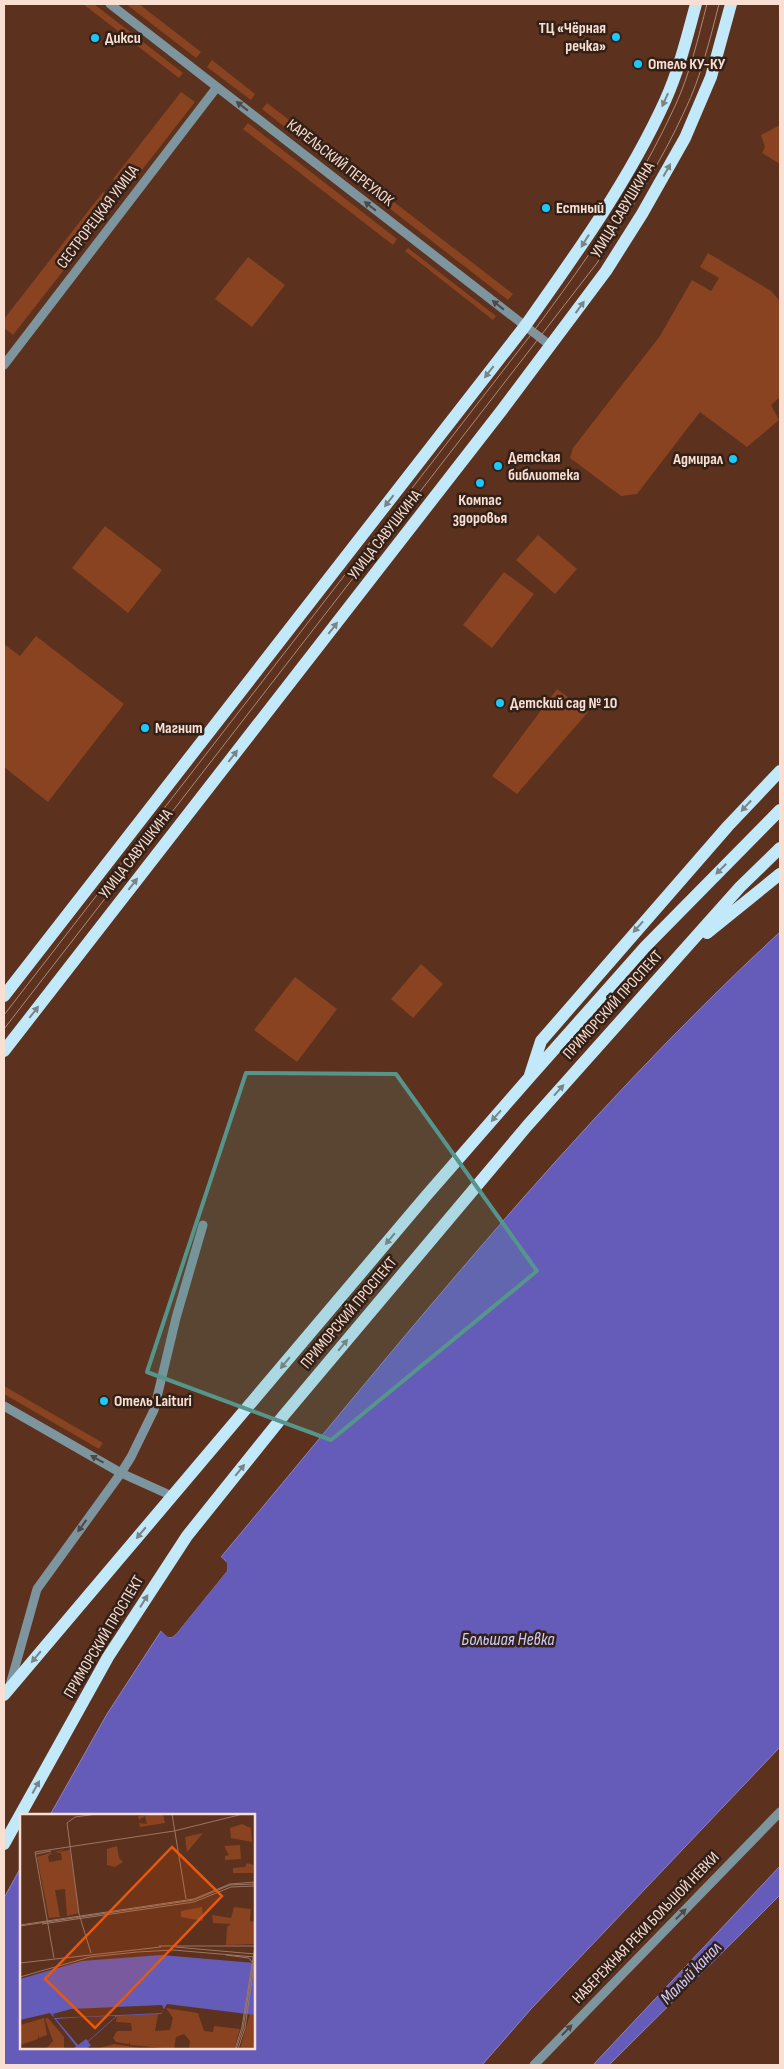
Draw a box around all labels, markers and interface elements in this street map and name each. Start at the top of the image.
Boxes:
place label: ТЦ «Чёрная речка» [539,19,606,56]
place label: Дикси [105,29,141,48]
marker: ТЦ «Чёрная речка» [610,31,622,43]
marker: Дикси [89,32,101,44]
place label: Отель КУ-КУ [648,55,726,74]
marker: Отель КУ-КУ [632,58,644,70]
one-way arrow [661,93,669,107]
one-way arrow [235,101,248,112]
street label: КАРЕЛЬСКИЙ ПЕРЕУЛОК [283,115,398,211]
street label: УЛИЦА САВУШКИНА [587,159,659,261]
street label: СЕСТРОРЕЦКАЯ УЛИЦА [53,161,143,272]
one-way arrow [662,163,671,177]
place label: Естный [556,199,604,218]
one-way arrow [364,200,377,211]
marker: Естный [540,202,552,214]
one-way arrow [580,235,590,248]
one-way arrow [492,300,505,311]
one-way arrow [574,301,585,314]
one-way arrow [483,365,494,378]
place label: Детская библиотека [508,448,580,485]
place label: Адмирал [672,450,724,469]
marker: Адмирал [727,453,739,465]
marker: Детская библиотека [492,460,504,472]
marker: Компас здоровья [474,477,486,489]
street label: УЛИЦА САВУШКИНА [344,486,426,583]
place label: Компас здоровья [453,491,507,528]
one-way arrow [384,494,395,507]
one-way arrow [328,621,338,634]
place label: Детский сад № 10 [510,694,617,713]
marker: Детский сад № 10 [494,697,506,709]
place label: Магнит [155,719,203,738]
marker: Магнит [139,722,151,734]
one-way arrow [228,750,239,763]
one-way arrow [741,800,752,813]
street label: УЛИЦА САВУШКИНА [95,805,177,902]
one-way arrow [715,863,727,875]
one-way arrow [128,878,139,891]
one-way arrow [632,921,644,933]
street label: ПРИМОРСКИЙ ПРОСПЕКТ [559,946,667,1063]
one-way arrow [28,1006,39,1019]
one-way arrow [553,1084,565,1096]
one-way arrow [490,1110,502,1122]
one-way arrow [384,1232,395,1245]
street label: ПРИМОРСКИЙ ПРОСПЕКТ [297,1253,401,1373]
one-way arrow [338,1338,349,1351]
one-way arrow [280,1357,291,1369]
place label: Отель Laituri [114,1392,192,1411]
marker: Отель Laituri [98,1395,110,1407]
one-way arrow [90,1455,104,1463]
one-way arrow [234,1463,245,1476]
one-way arrow [77,1519,87,1533]
one-way arrow [135,1527,146,1540]
street label: ПРИМОРСКИЙ ПРОСПЕКТ [60,1572,148,1702]
one-way arrow [139,1594,148,1607]
water label: Большая Невка [461,1629,555,1650]
one-way arrow [30,1651,41,1664]
one-way arrow [32,1779,40,1794]
inset map [20,1814,255,2049]
street label: НАБЕРЕЖНАЯ РЕКИ БОЛЬШОЙ НЕВКИ [569,1848,723,2008]
one-way arrow [675,1908,687,1920]
water label: Малый канал [656,1937,726,2009]
one-way arrow [561,2024,573,2036]

